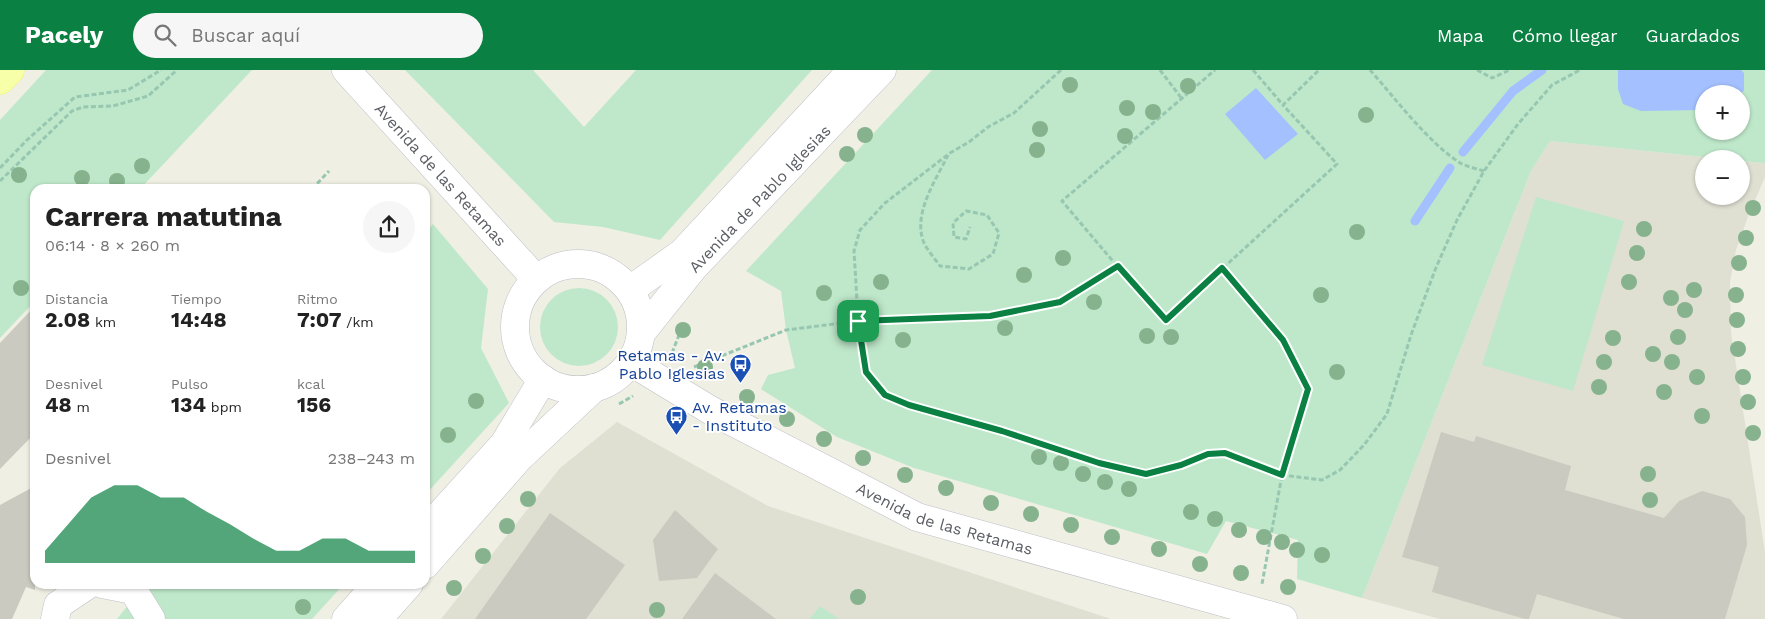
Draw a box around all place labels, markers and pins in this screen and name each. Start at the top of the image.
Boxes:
pin [837,300,879,342]
place label: Retamas - Av. Pablo Iglesias [617,346,725,383]
bus stop icon: Retamas - Av. Pablo Iglesias [729,352,753,383]
place label: Av. Retamas - Instituto [692,398,787,435]
bus stop icon: Av. Retamas - Instituto [664,404,688,435]

